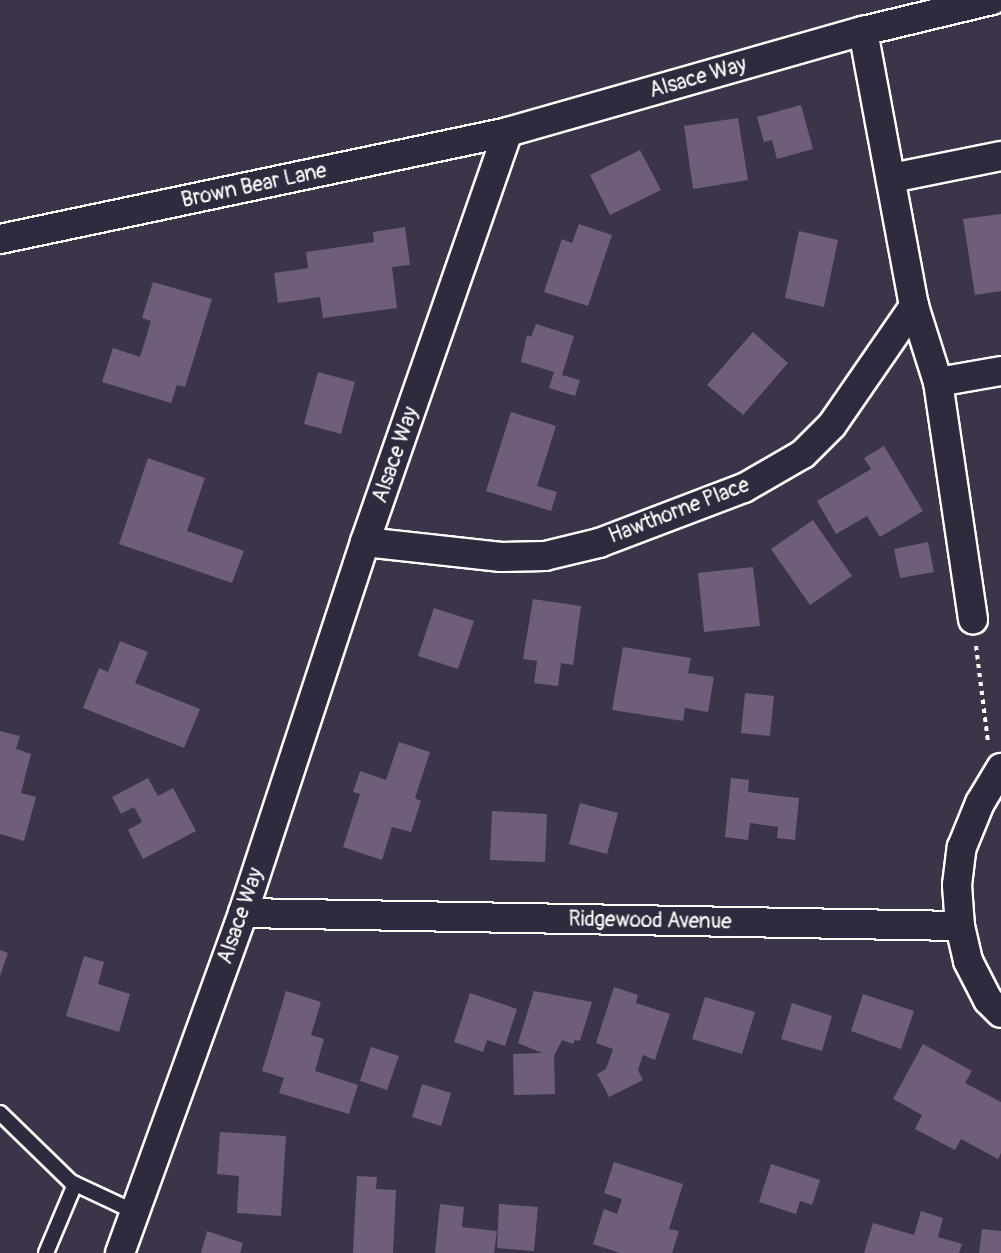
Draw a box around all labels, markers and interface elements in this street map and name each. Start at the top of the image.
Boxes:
street label: Alsace Way [646,52,750,104]
street label: Brown Bear Lane [179,158,329,214]
street label: Alsace Way [368,404,424,506]
street label: Hawthorne Place [605,473,753,549]
street label: Alsace Way [213,865,269,967]
street label: Ridgewood Avenue [568,907,732,935]

